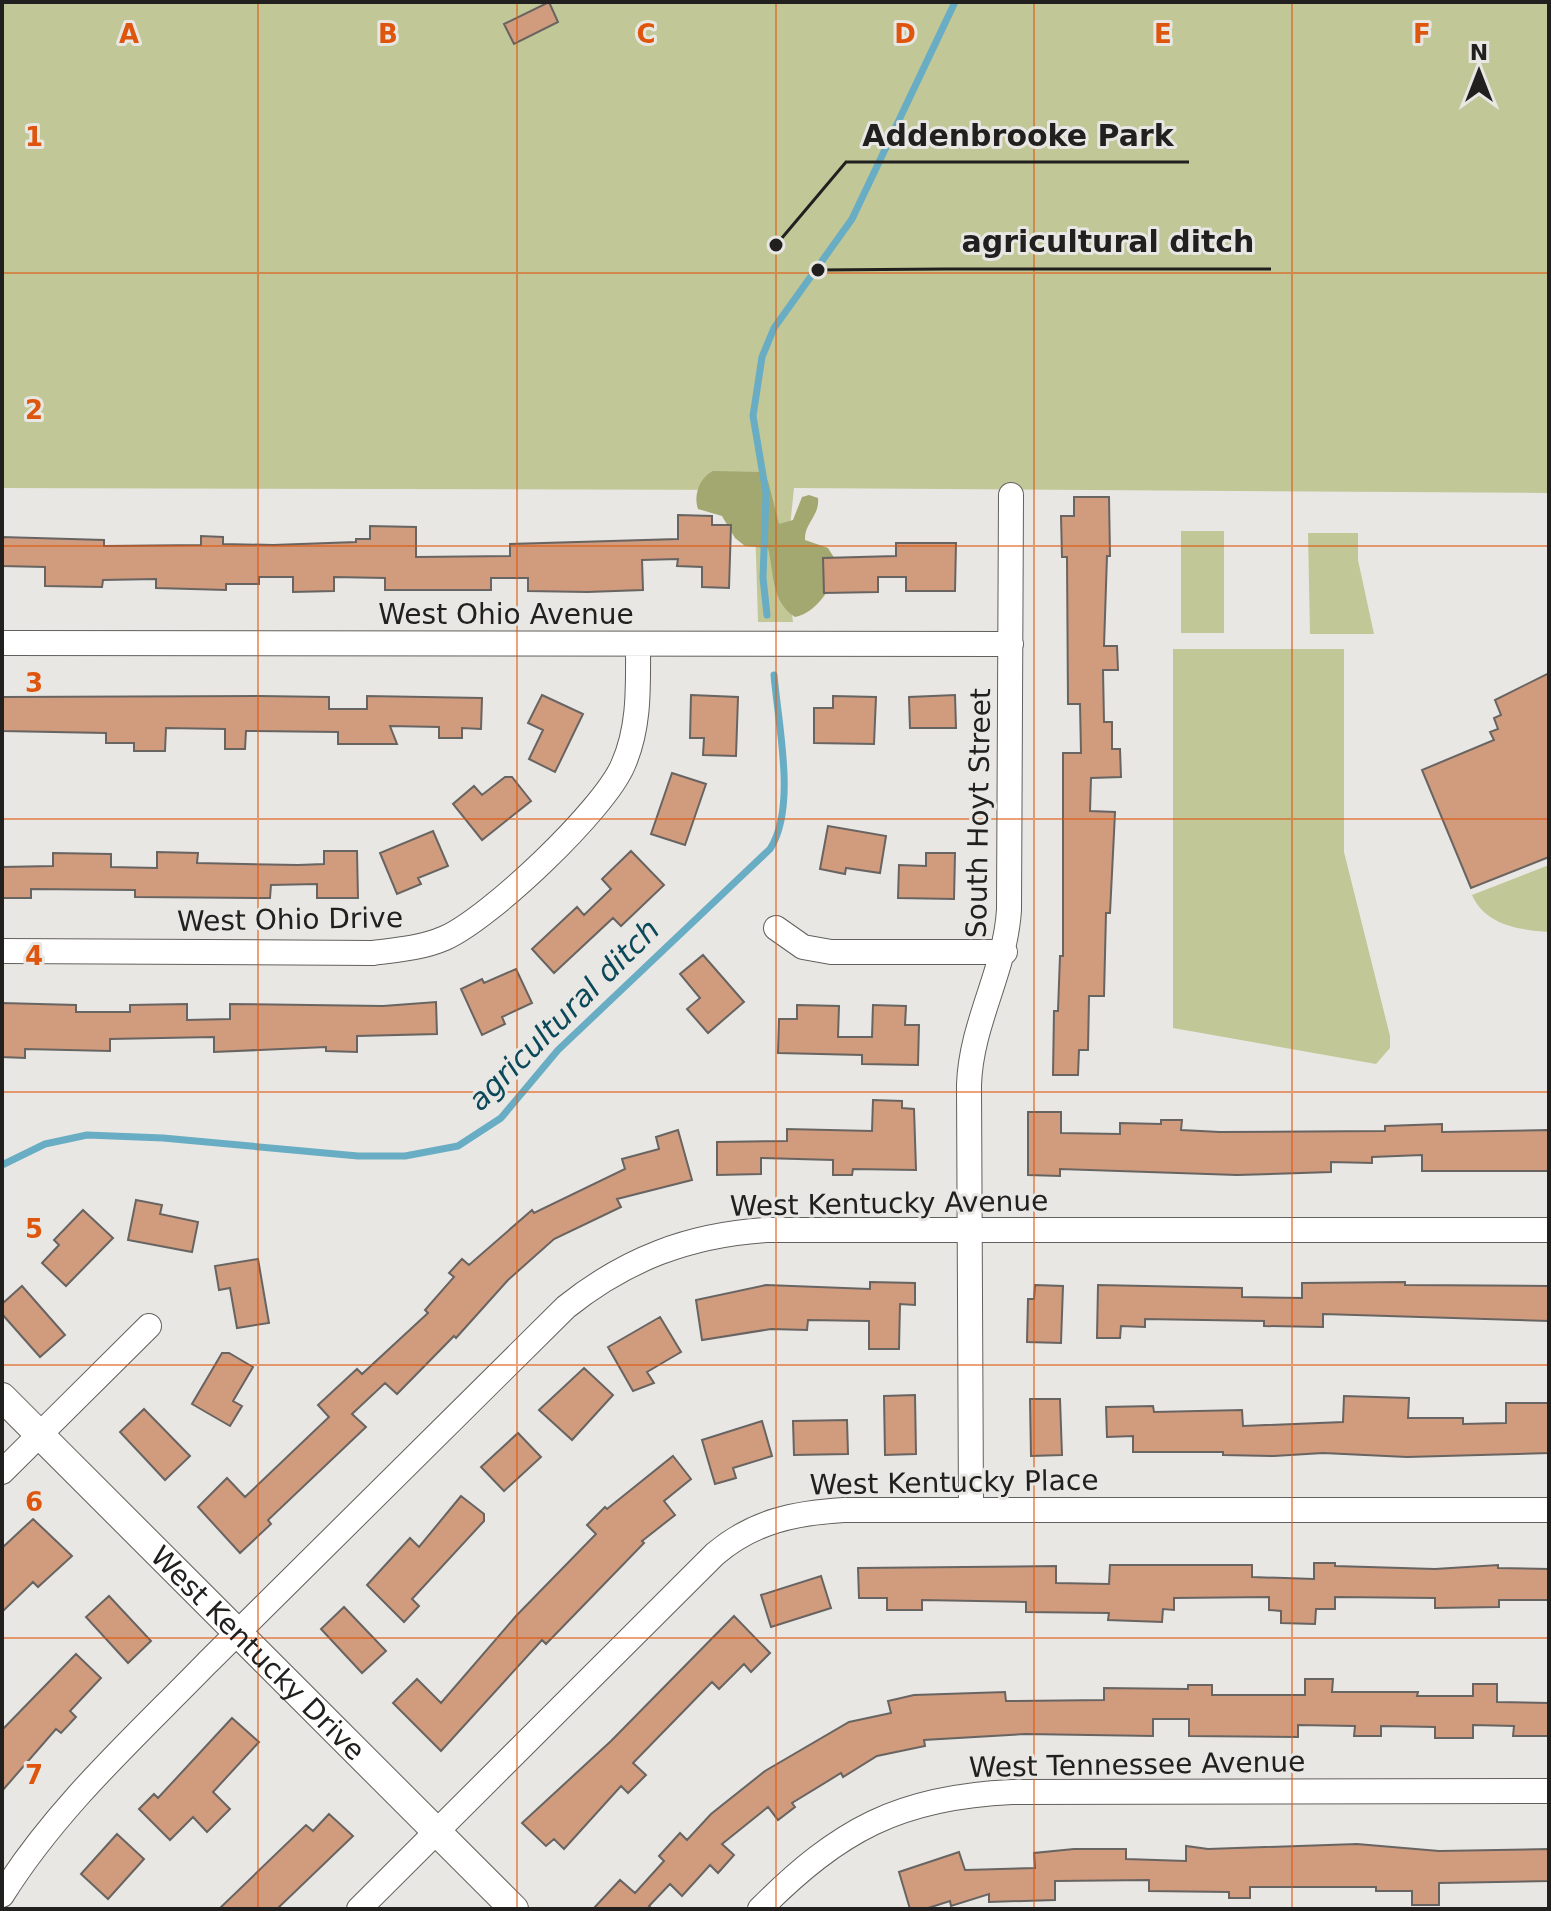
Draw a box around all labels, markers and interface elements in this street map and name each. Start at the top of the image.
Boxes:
text: A [119,19,139,49]
text: B [378,19,398,49]
text: C [636,19,656,49]
text: D [894,19,916,49]
text: E [1154,19,1172,49]
text: F [1413,19,1431,49]
north arrow [1439,32,1519,112]
text: N [1470,40,1488,65]
callout: Addenbrooke Park [846,108,1189,162]
text: Addenbrooke Park [862,118,1175,153]
text: 1 [25,122,43,152]
callout: agricultural ditch [946,215,1271,269]
text: agricultural ditch [962,224,1254,259]
text: 2 [25,395,43,425]
street label: West Ohio Avenue [378,598,634,631]
text: 3 [25,668,43,698]
street label: South Hoyt Street [960,688,997,938]
street label: West Ohio Drive [177,901,403,938]
water label: agricultural ditch [461,912,667,1118]
text: 4 [25,941,43,971]
street label: West Kentucky Avenue [729,1184,1049,1223]
text: 5 [25,1214,43,1244]
street label: West Kentucky Place [809,1463,1099,1502]
text: 6 [25,1487,43,1517]
street label: West Kentucky Drive [144,1539,372,1767]
street label: West Tennessee Avenue [968,1745,1306,1784]
text: 7 [25,1760,43,1790]

